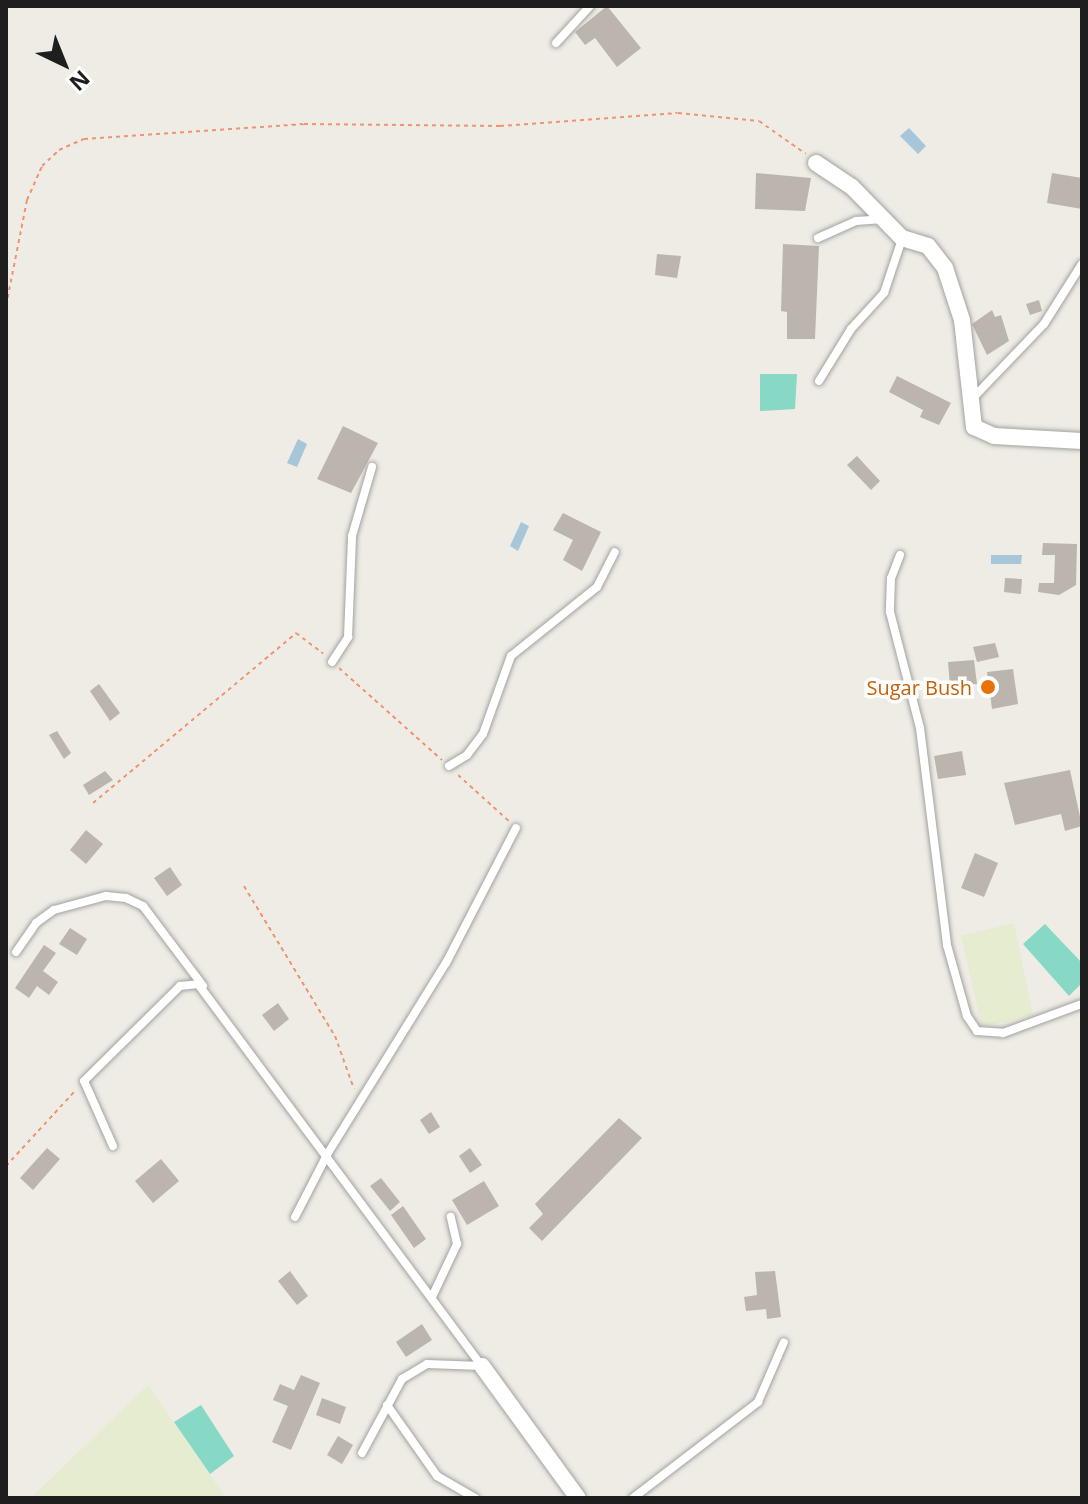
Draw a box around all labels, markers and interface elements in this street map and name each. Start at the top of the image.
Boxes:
north arrow [24,24,104,104]
text: N [64,64,97,99]
place label: Sugar Bush [866,675,972,699]
marker: Sugar Bush [979,678,997,696]

